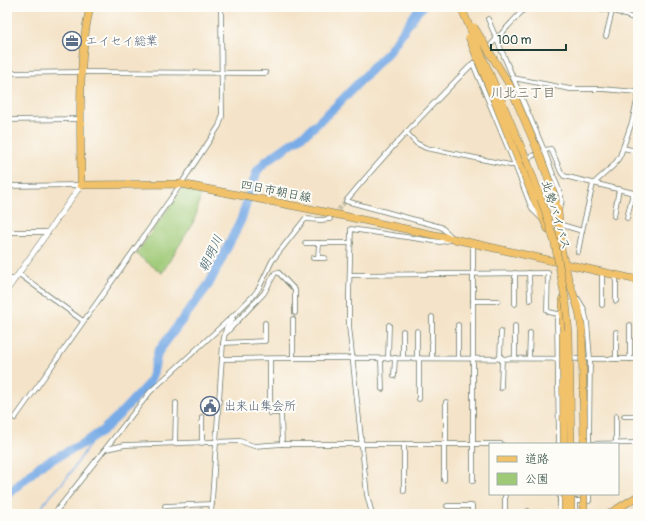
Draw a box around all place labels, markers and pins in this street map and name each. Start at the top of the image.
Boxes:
office icon: エイセイ総業 [61,30,83,52]
place label: エイセイ総業 [86,34,158,49]
public building icon: 出来山集会所 [199,395,221,417]
place label: 出来山集会所 [224,399,296,414]

